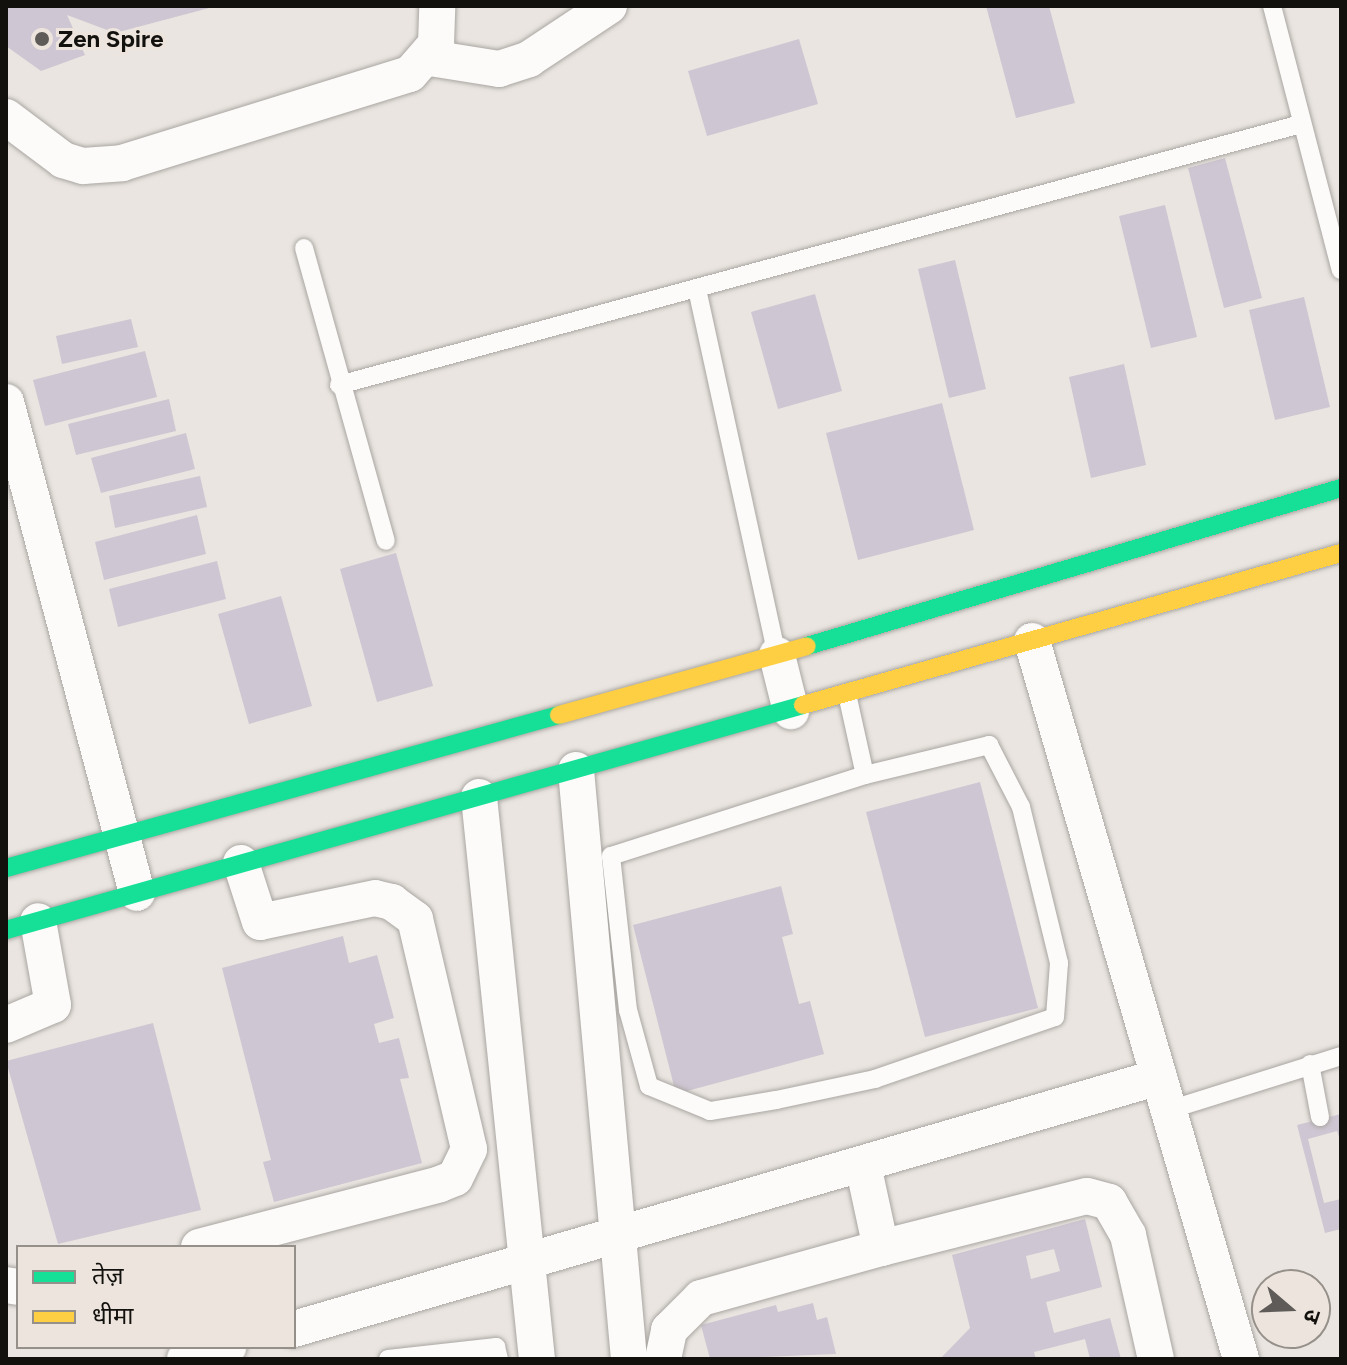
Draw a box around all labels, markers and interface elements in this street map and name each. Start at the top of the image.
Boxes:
place label: Zen Spire [58,25,163,53]
marker: Zen Spire [33,30,51,48]
legend [16,1245,296,1349]
text: तेज़ [92,1261,124,1290]
north arrow [1251,1269,1331,1349]
text: धीमा [92,1301,134,1330]
text: उ [1297,1306,1327,1327]

